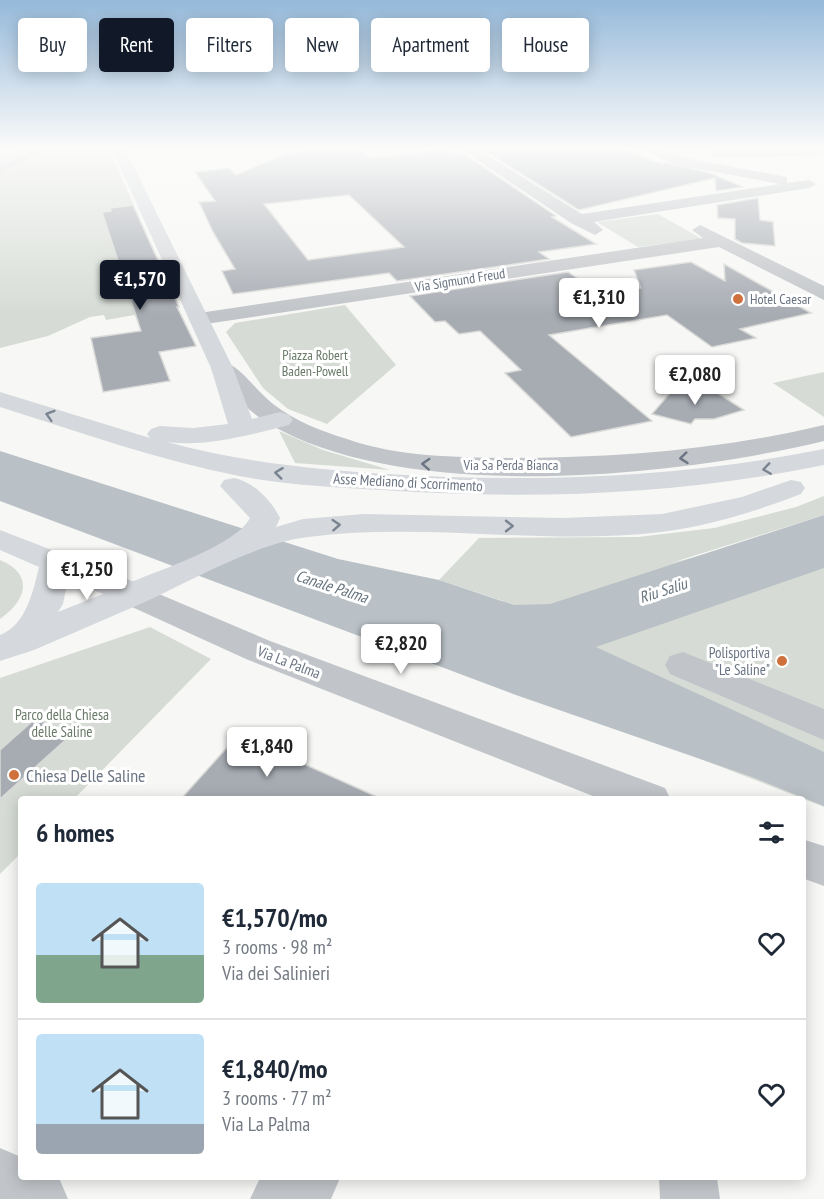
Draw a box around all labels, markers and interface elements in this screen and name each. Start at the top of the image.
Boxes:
chip: Buy [18,18,87,72]
chip: Rent [99,18,174,72]
chip: Filters [186,18,273,72]
chip: New [285,18,359,72]
chip: Apartment [371,18,490,72]
chip: House [502,18,589,72]
pin: €1,570 [91,260,189,311]
street label: Via Sigmund Freud [413,264,506,296]
text: €1,570 [114,266,166,292]
pin: €1,310 [550,278,648,329]
text: €1,310 [573,284,625,310]
place label: Hotel Caesar [750,290,811,308]
marker: Hotel Caesar [731,292,745,306]
park label: Piazza Robert Baden-Powell [282,346,349,380]
pin: €2,080 [646,355,744,406]
text: €2,080 [669,361,721,387]
one-way arrow [45,410,56,422]
one-way arrow [679,451,688,464]
street label: Via Sa Perda Bianca [463,456,558,474]
one-way arrow [422,457,431,470]
one-way arrow [762,463,771,475]
one-way arrow [275,467,284,480]
street label: Asse Mediano di Scorrimento [333,469,483,495]
one-way arrow [331,518,340,531]
one-way arrow [504,520,513,532]
pin: €1,250 [38,550,136,601]
text: €1,250 [61,556,113,582]
water label: Canale Palma [294,565,372,607]
water label: Riu Saliu [637,573,690,607]
pin: €2,820 [352,624,450,675]
text: €2,820 [375,630,427,656]
street label: Via La Palma [254,641,323,683]
place label: Polisportiva "Le Saline" [709,643,770,679]
marker: Polisportiva "Le Saline" [775,654,789,668]
park label: Parco della Chiesa delle Saline [15,705,109,741]
pin: €1,840 [218,727,316,778]
text: €1,840 [241,733,293,759]
place label: Chiesa Delle Saline [26,764,145,787]
marker: Chiesa Delle Saline [7,768,21,782]
text: 6 homes [36,816,114,849]
icon: filters [755,816,788,849]
text: €1,570/mo [222,901,328,934]
icon: home [84,907,156,979]
icon: heart [755,927,788,960]
text: 3 rooms · 98 m² [222,934,332,960]
text: Via dei Salinieri [222,960,330,986]
text: €1,840/mo [222,1052,328,1085]
icon: home [84,1058,156,1130]
icon: heart [755,1078,788,1111]
text: 3 rooms · 77 m² [222,1085,332,1111]
text: Via La Palma [222,1111,310,1137]

